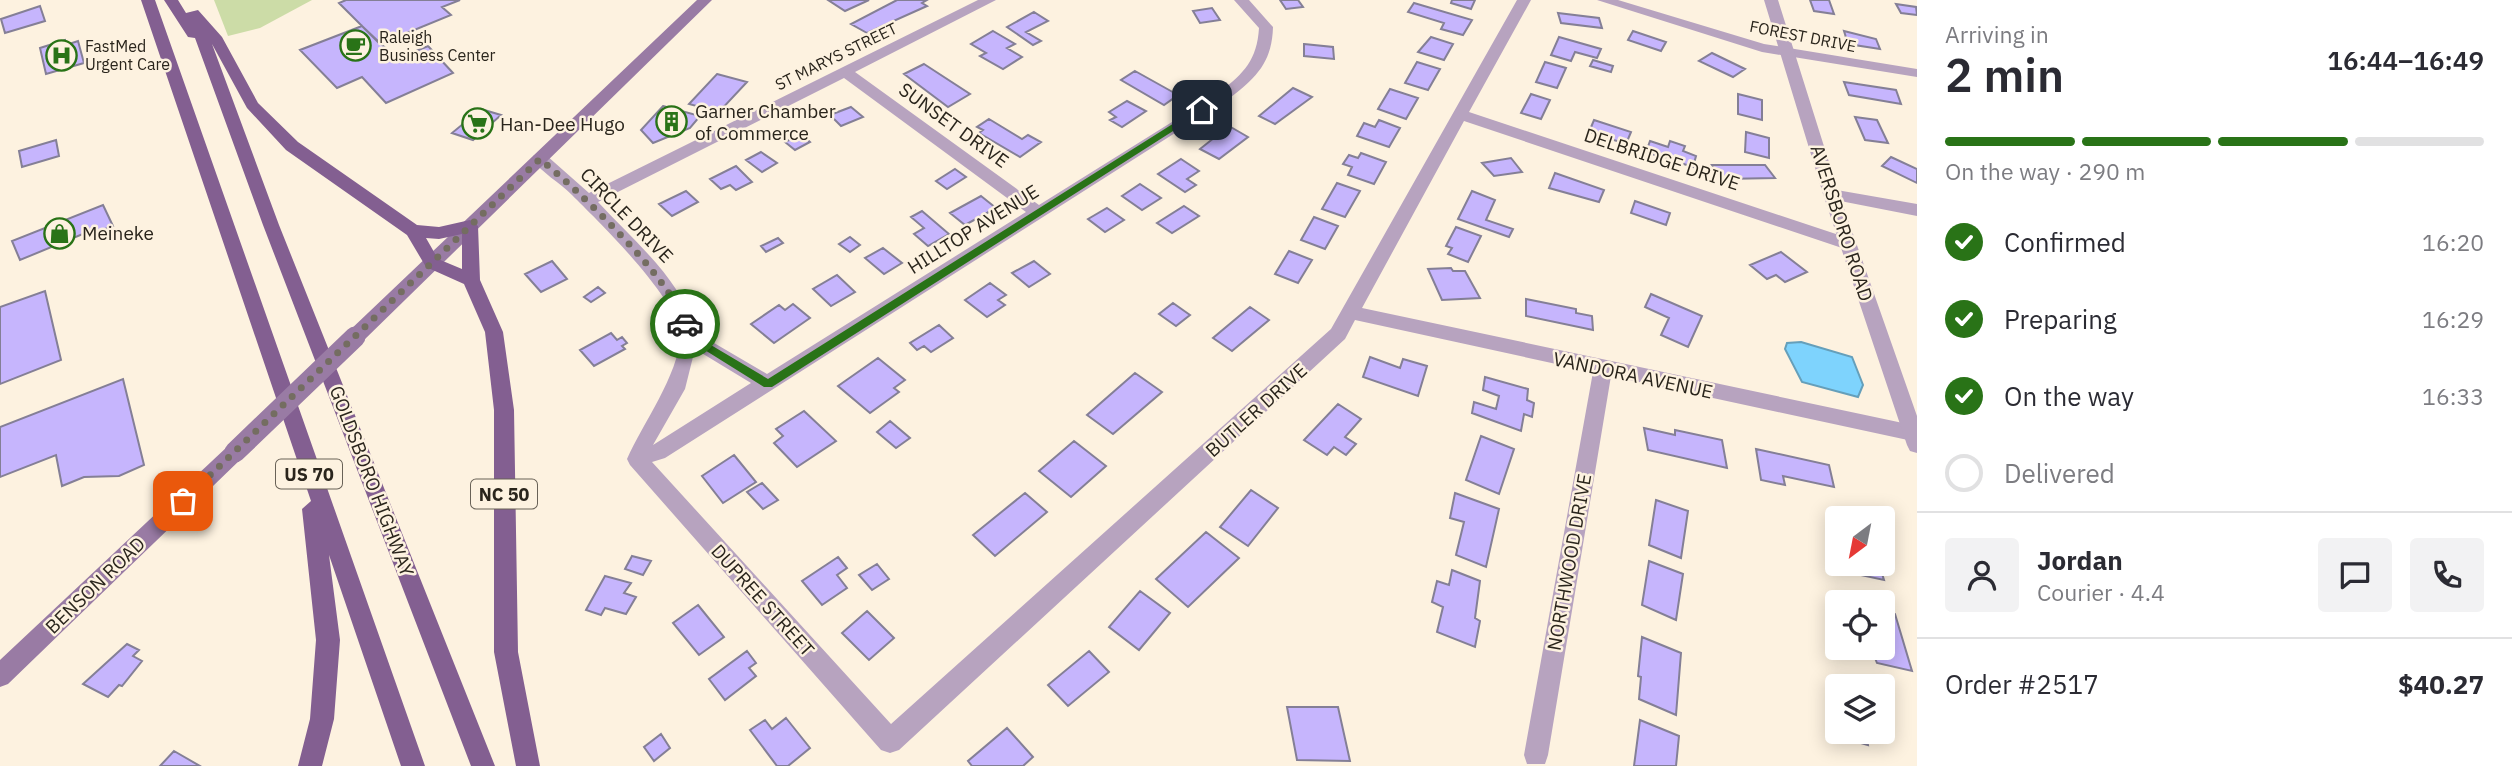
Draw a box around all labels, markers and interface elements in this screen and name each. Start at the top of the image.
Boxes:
street label: FOREST DRIVE [1748,16,1858,56]
street label: ST MARYS STREET [772,18,900,94]
text: Arriving in [1945,19,2049,49]
place label: Raleigh Business Center [379,27,496,65]
cafe icon: Raleigh Business Center [339,29,373,63]
place label: FastMed Urgent Care [85,36,170,74]
hospital icon: FastMed Urgent Care [45,38,79,72]
text: 16:44–16:49 [2327,43,2484,77]
text: 2 min [1945,45,2064,105]
street label: SUNSET DRIVE [894,77,1014,173]
pin [1172,80,1232,140]
icon: home [1183,91,1221,129]
place label: Garner Chamber of Commerce [695,99,836,145]
building icon: Garner Chamber of Commerce [655,105,689,139]
supermarket icon: Han-Dee Hugo [460,107,494,141]
place label: Han-Dee Hugo [500,112,625,136]
street label: DELBRIDGE DRIVE [1581,123,1743,195]
street label: AVERSBORO ROAD [1805,142,1879,304]
text: On the way · 290 m [1945,156,2145,186]
street label: CIRCLE DRIVE [576,162,678,268]
street label: HILLTOP AVENUE [903,179,1043,279]
shop icon: Meineke [42,216,76,250]
place label: Meineke [82,221,154,245]
icon: check [1945,223,1983,261]
text: Confirmed [2004,225,2126,259]
text: 16:20 [2422,227,2484,257]
courier [650,289,720,359]
icon: check [1945,300,1983,338]
text: Preparing [2004,302,2117,336]
text: 16:29 [2422,304,2484,334]
icon: car [666,305,704,343]
street label: VANDORA AVENUE [1551,346,1715,404]
street label: BUTLER DRIVE [1200,358,1312,462]
icon: check [1945,377,1983,415]
text: On the way [2004,379,2134,413]
text: 16:33 [2422,381,2484,411]
street label: GOLDSBORO HIGHWAY [324,382,420,581]
text: Delivered [2004,456,2115,490]
road number: US 70 [276,460,342,488]
pin [153,471,213,531]
street label: NORTHWOOD DRIVE [1542,472,1596,652]
road number: NC 50 [471,480,537,508]
icon: bag [164,482,202,520]
north arrow [1825,506,1895,576]
map controls [1825,506,1895,744]
street label: BENSON ROAD [40,531,150,639]
button: person [1945,538,2019,612]
button: chat [2318,538,2392,612]
button: phone [2410,538,2484,612]
street label: DUPREE STREET [706,539,820,661]
text: Jordan [2037,543,2123,577]
text: Courier · 4.4 [2037,577,2165,607]
button: locate [1825,590,1895,660]
text: Order #2517 [1945,667,2099,701]
text: $40.27 [2398,667,2484,701]
button: layers [1825,674,1895,744]

